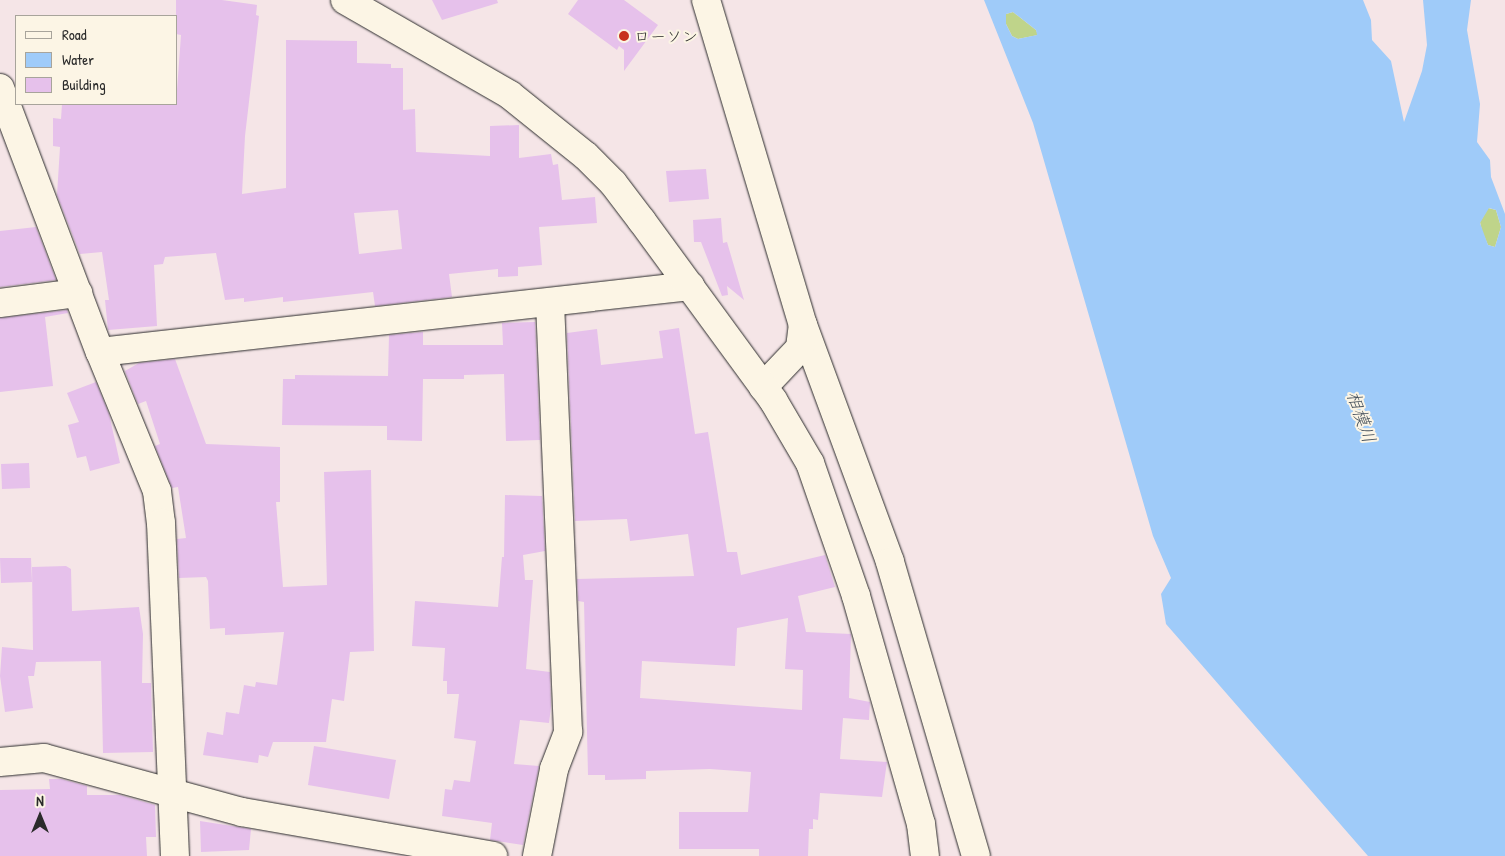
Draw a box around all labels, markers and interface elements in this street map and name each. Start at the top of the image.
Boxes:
legend [15,15,178,105]
text: Road [62,24,87,45]
place label: ローソン [634,26,698,46]
marker: ローソン [618,30,630,42]
text: Water [62,49,94,70]
text: Building [62,74,106,95]
water label: 相模川 [1342,388,1380,446]
north arrow [15,791,65,841]
text: N [36,791,44,810]

